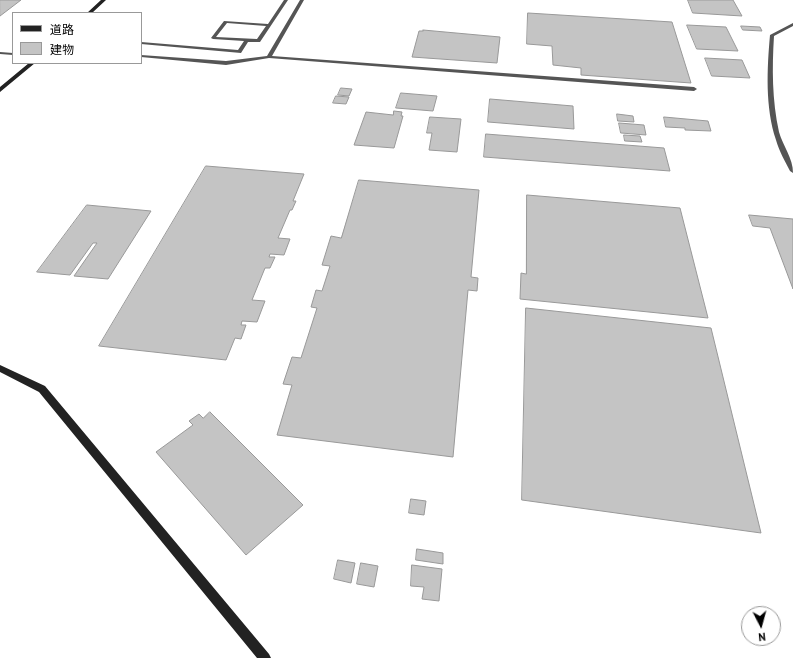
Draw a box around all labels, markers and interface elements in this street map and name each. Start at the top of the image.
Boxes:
legend [12,12,142,64]
text: 道路 [50,22,74,37]
text: 建物 [50,42,74,57]
north arrow [741,606,781,646]
text: N [758,630,766,644]

